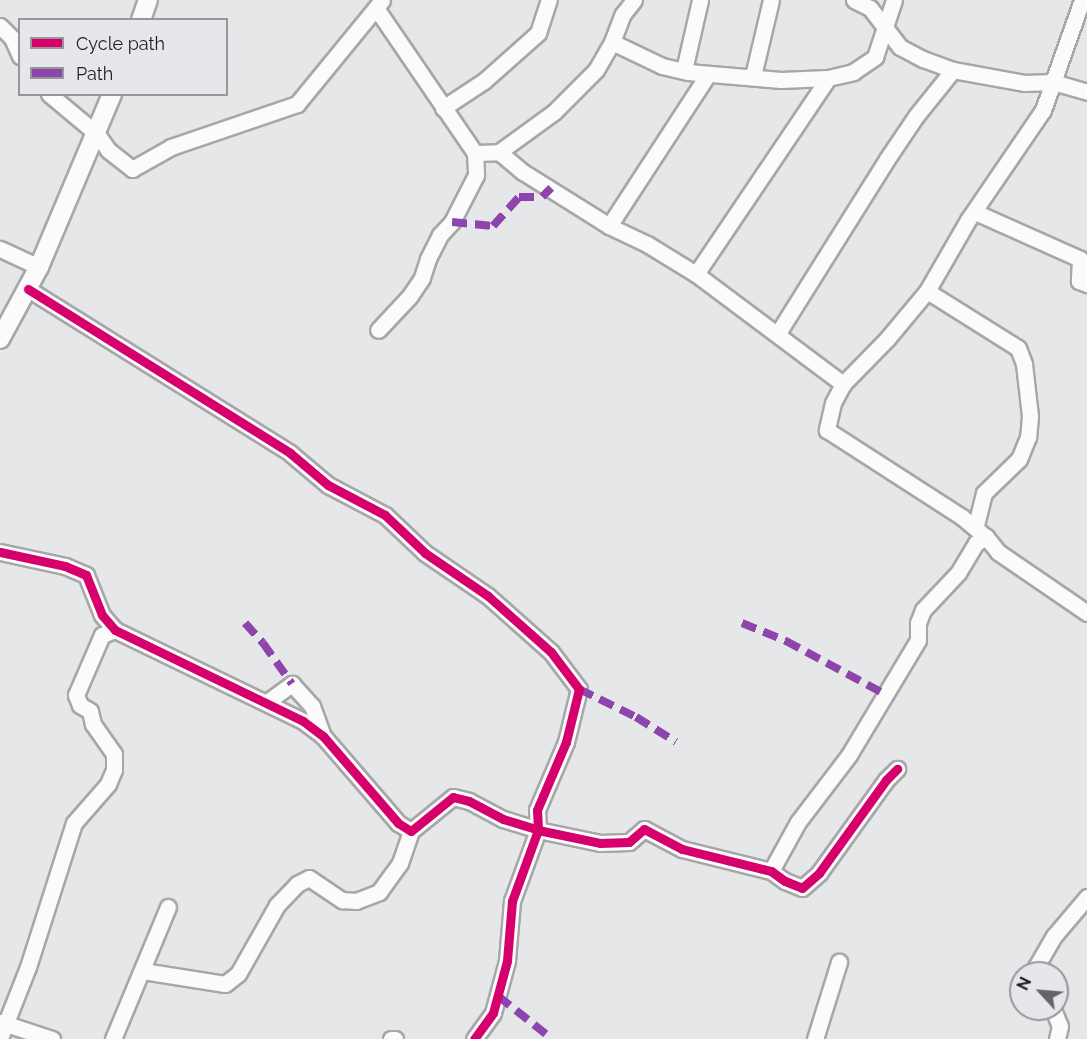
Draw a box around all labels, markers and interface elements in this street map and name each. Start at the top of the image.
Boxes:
legend [18,18,228,96]
text: Cycle path [76,33,165,54]
text: Path [76,63,113,84]
north arrow [1009,961,1069,1021]
text: N [1013,974,1035,993]

